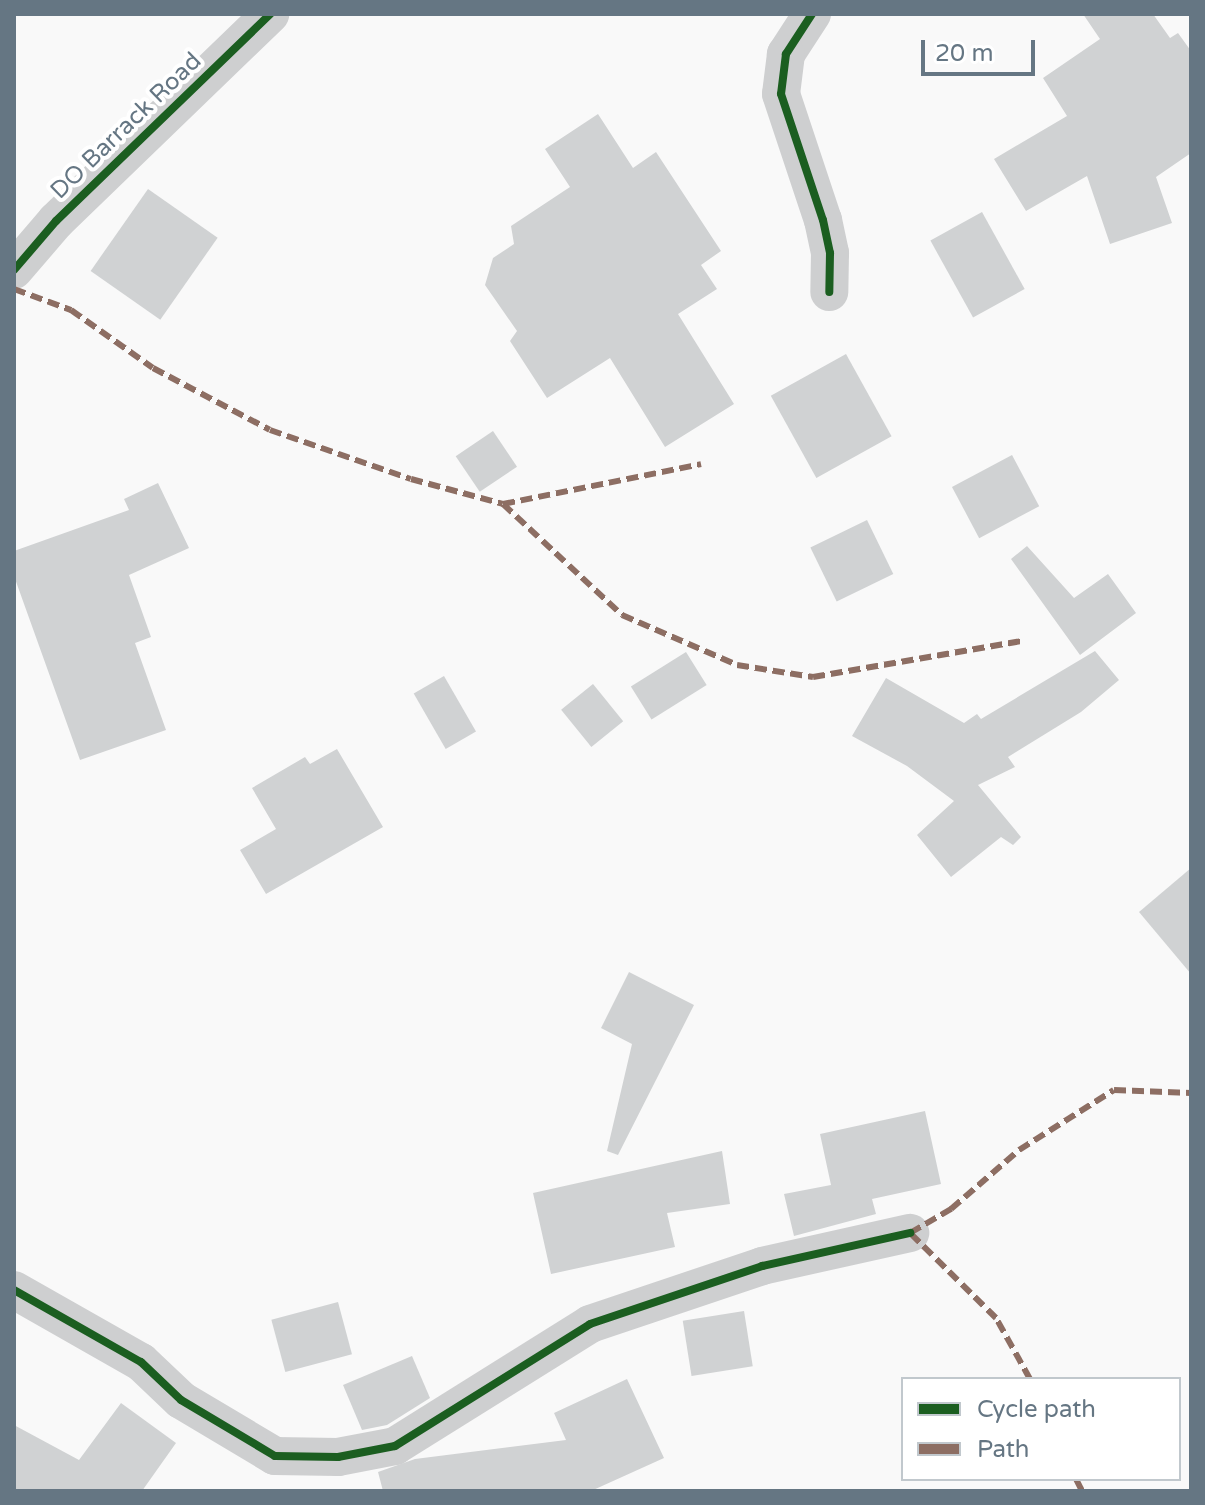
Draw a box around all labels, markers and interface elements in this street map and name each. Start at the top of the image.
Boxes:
scale bar [925,24,1039,74]
text: 20 m [935,39,993,68]
street label: DO Barrack Road [45,47,207,205]
legend [901,1377,1181,1481]
text: Cycle path [977,1395,1096,1424]
text: Path [977,1435,1030,1464]

